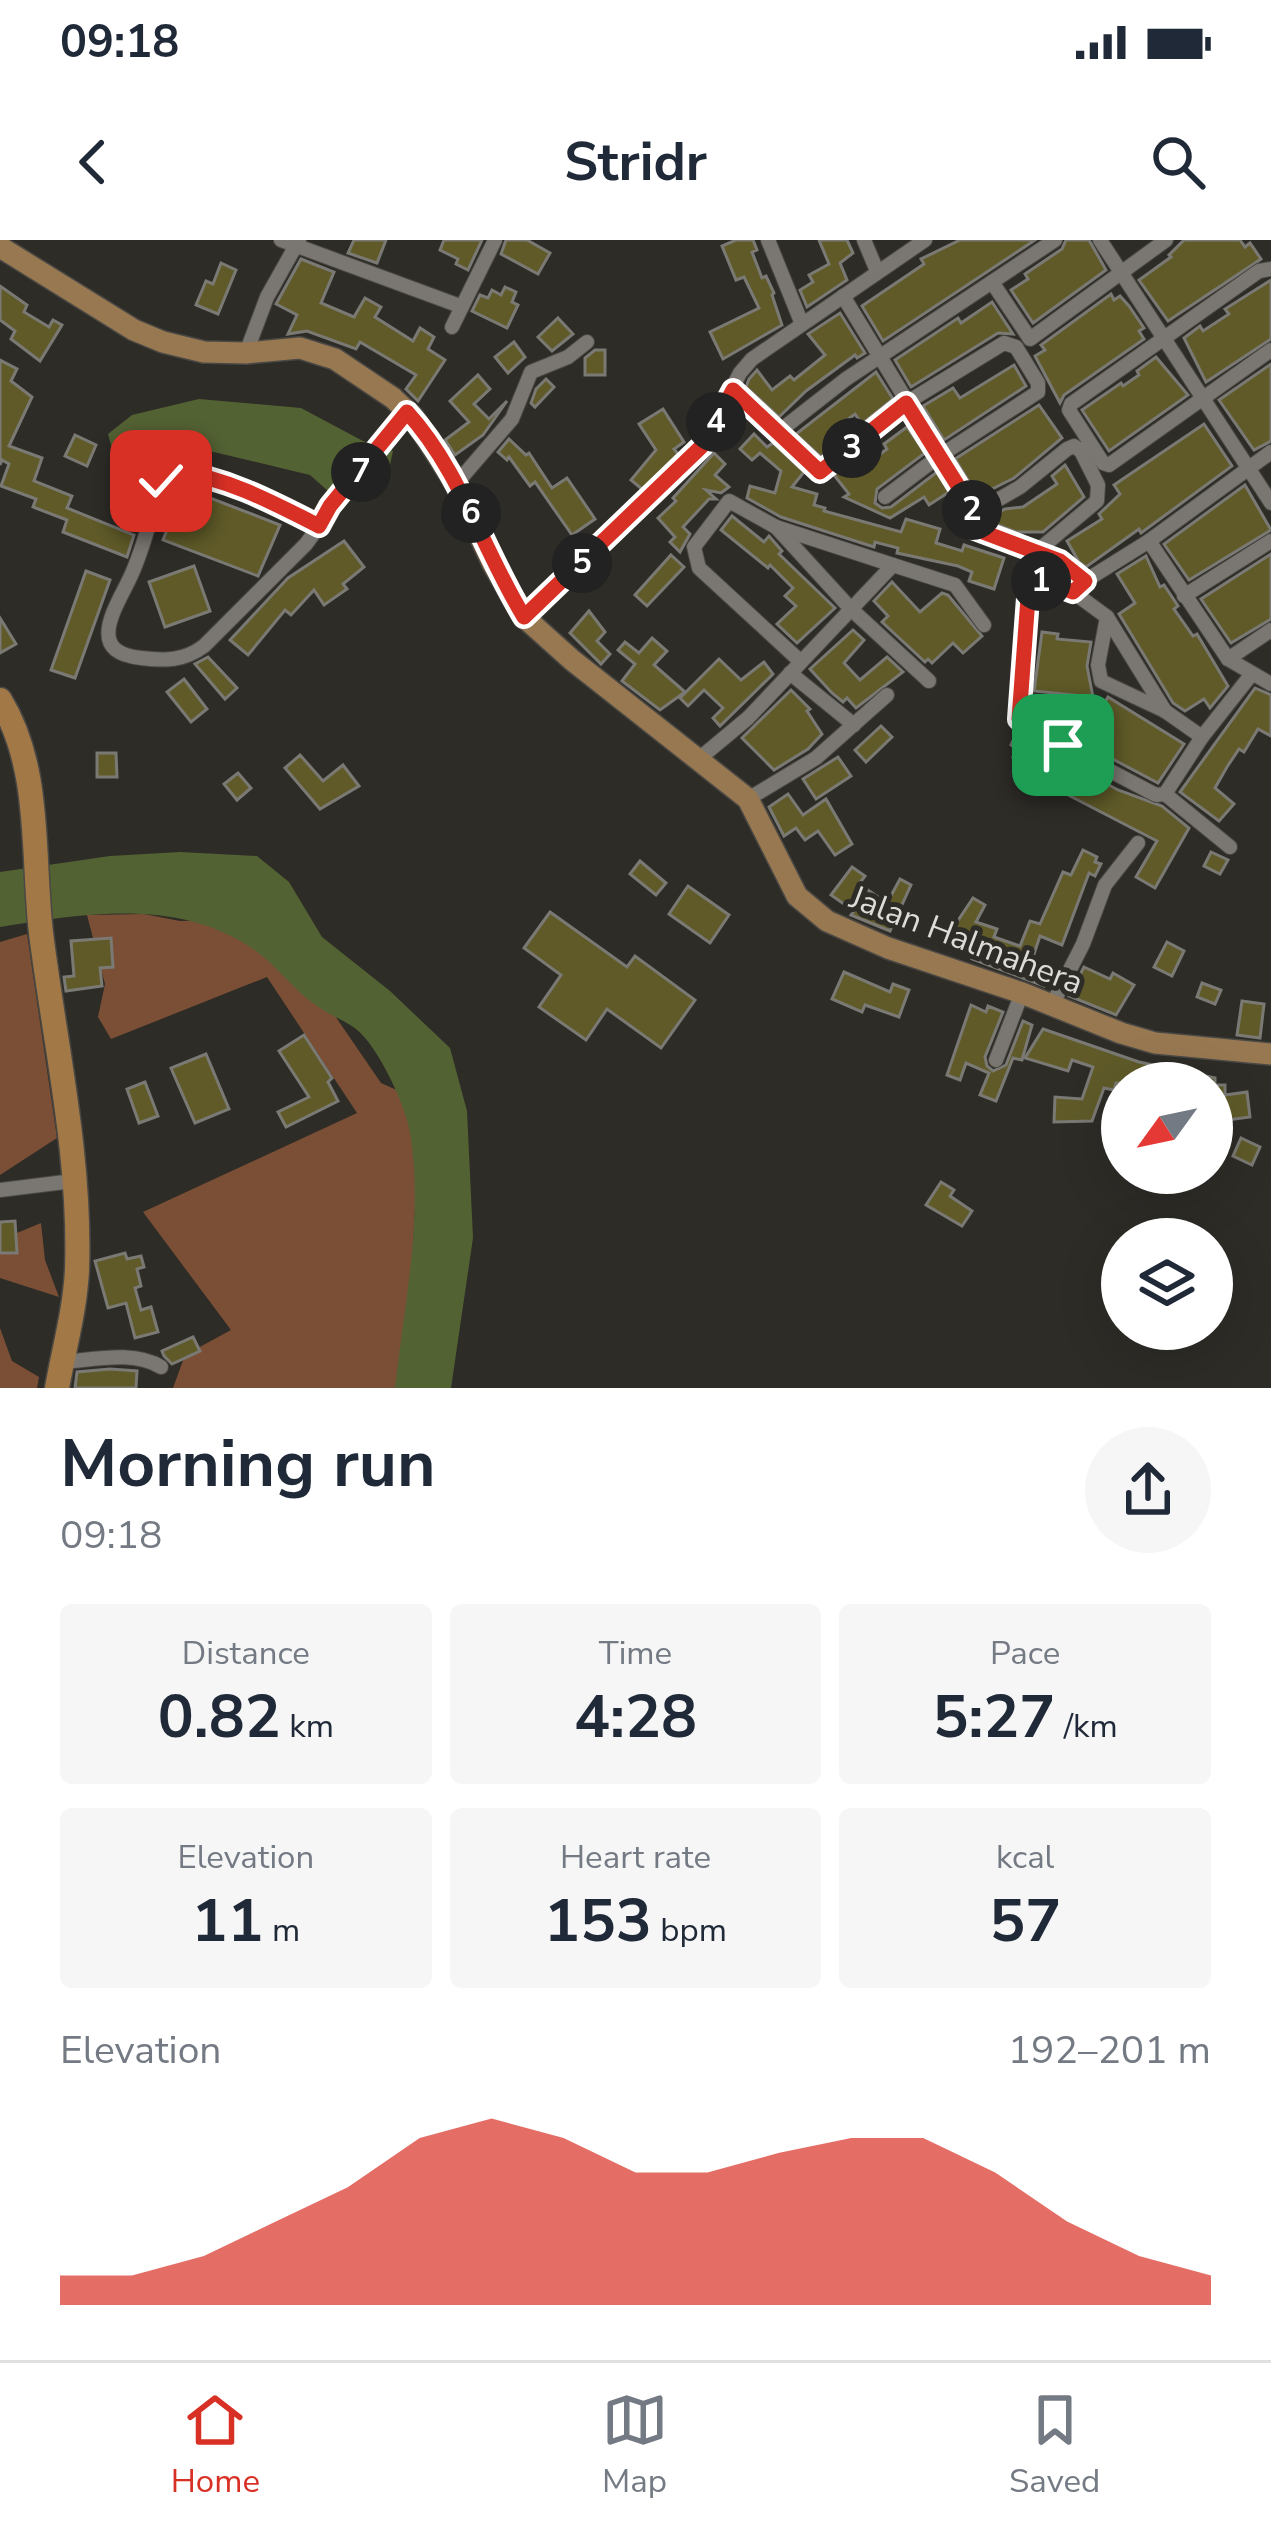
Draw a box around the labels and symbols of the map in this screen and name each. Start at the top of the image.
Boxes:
pin: 4 [686,392,746,452]
pin: 3 [822,418,882,478]
pin [110,430,212,532]
pin: 7 [331,442,391,502]
pin: 2 [942,480,1002,540]
pin: 6 [441,483,501,543]
pin: 5 [552,533,612,593]
pin: 1 [1011,551,1071,611]
pin [1012,694,1114,796]
street label: Jalan Halmahera [843,875,1089,1006]
north arrow [1101,1062,1233,1194]

